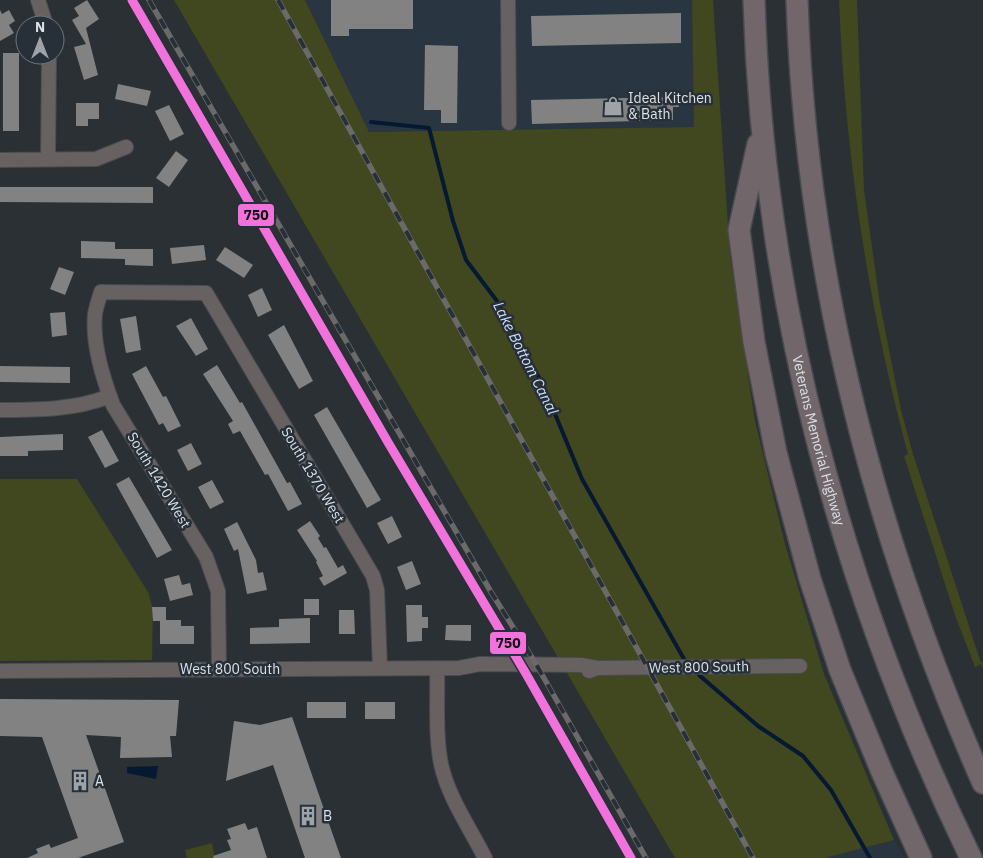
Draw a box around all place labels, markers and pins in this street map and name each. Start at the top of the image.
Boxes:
place label: Ideal Kitchen & Bath [628,89,712,123]
shop icon: Ideal Kitchen & Bath [602,95,624,117]
building icon: A [69,770,91,792]
place label: A [95,772,104,790]
building icon: B [297,805,319,827]
place label: B [323,807,332,825]

